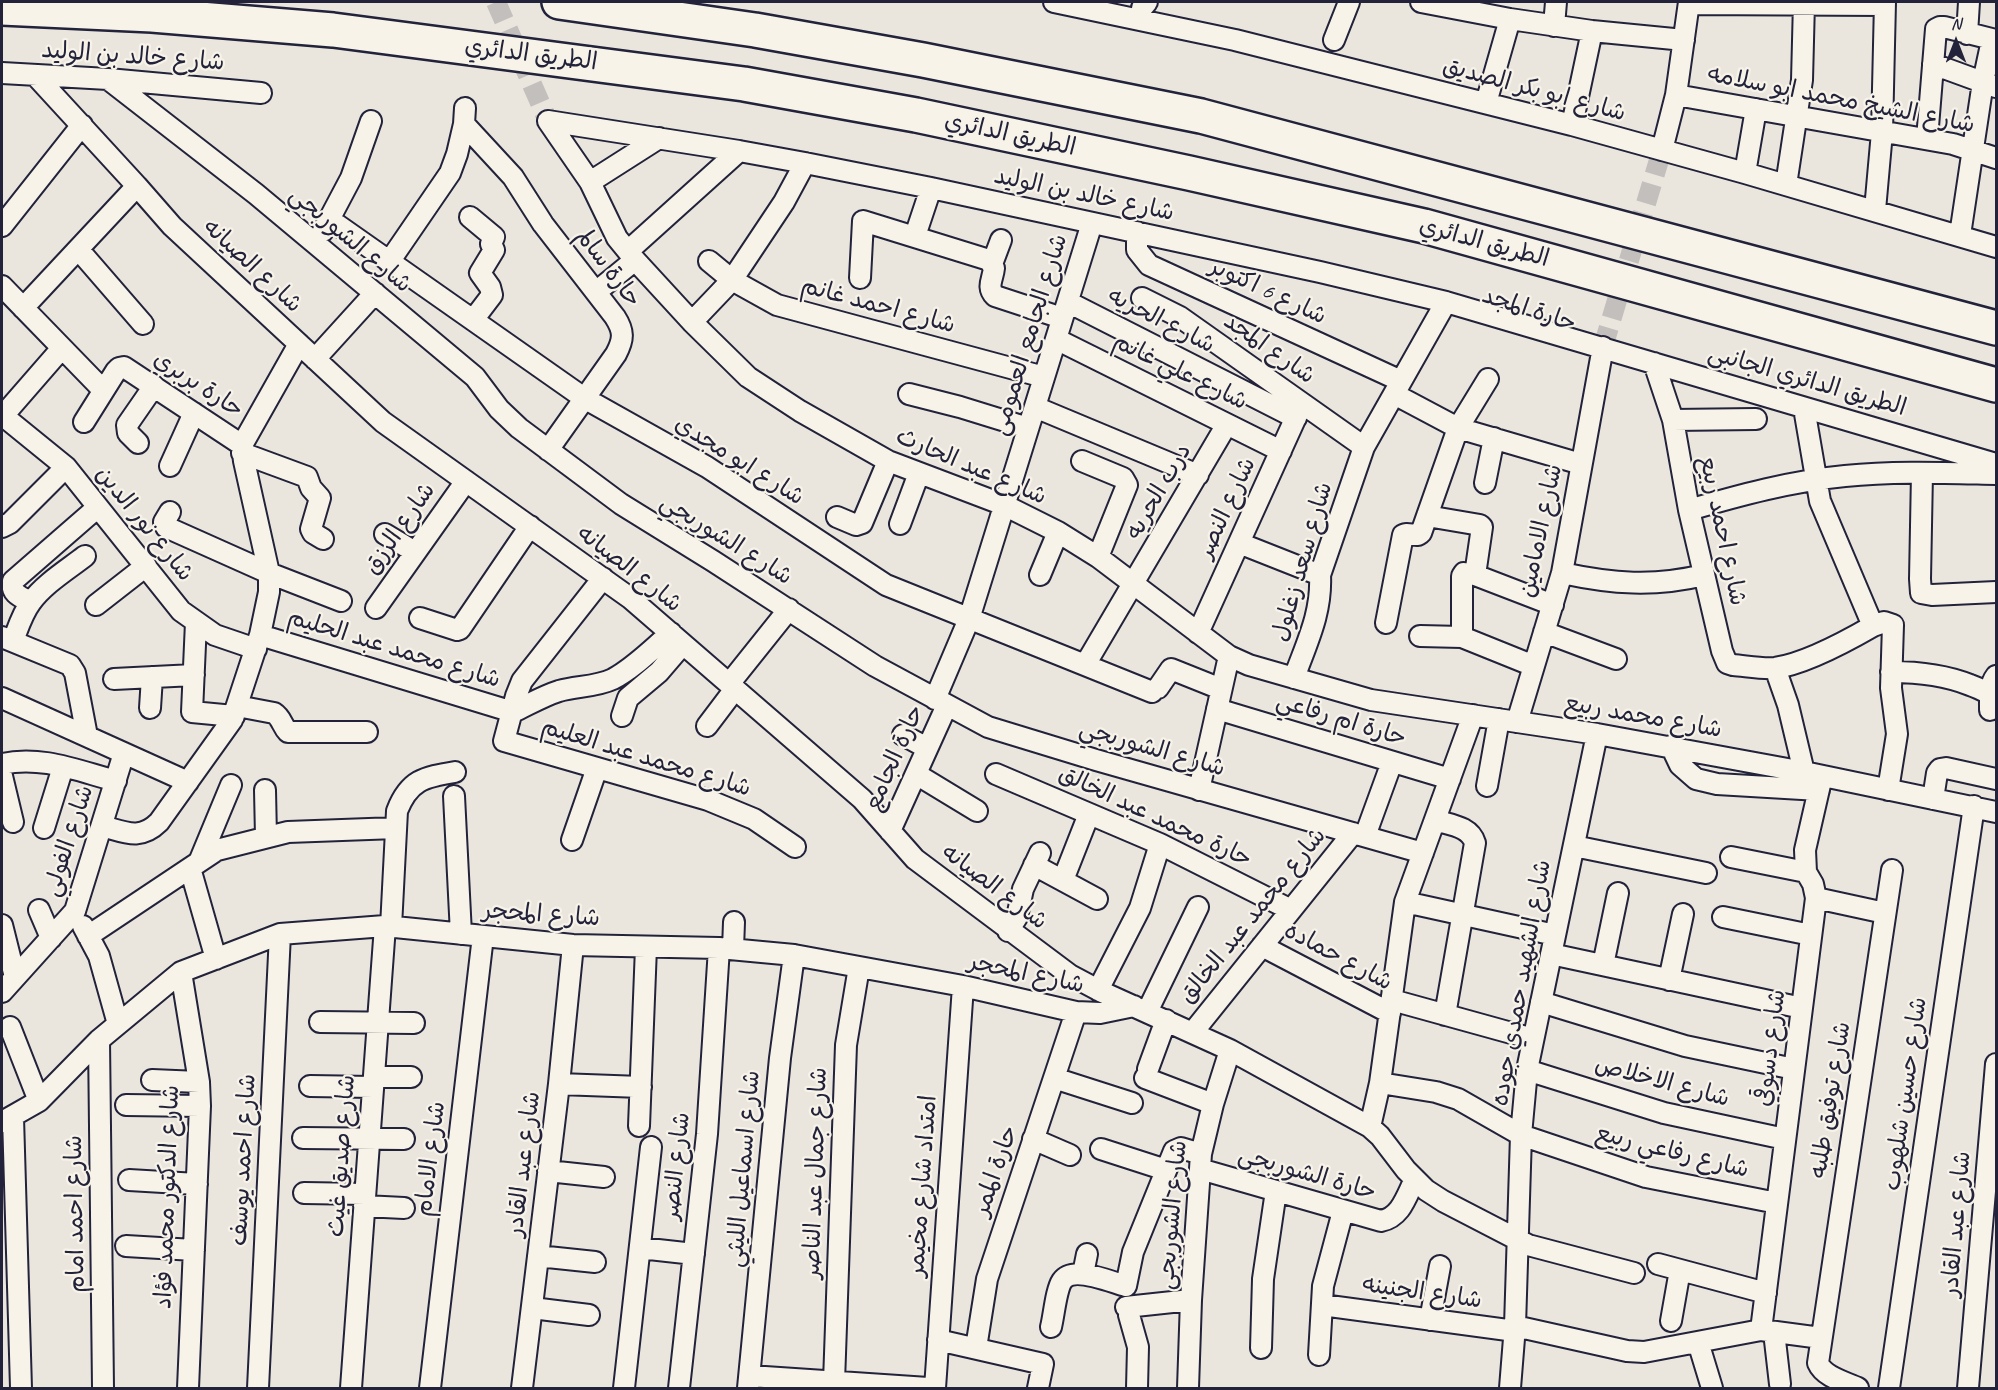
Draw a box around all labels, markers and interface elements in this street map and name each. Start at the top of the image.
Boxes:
north arrow [1926,12,1986,72]
text: N [1951,14,1961,34]
street label: الطريق الدائري [463,33,599,77]
street label: شارع خالد بن الوليد [40,36,226,78]
street label: شارع ابو بكر الصديق [1439,52,1629,128]
street label: شارع الشيخ محمد ابو سلامه [1705,60,1977,140]
street label: الطريق الدائري [942,107,1078,163]
street label: شارع خالد بن الوليد [991,162,1177,228]
street label: شارع الشوربجي [283,181,417,299]
street label: الطريق الدائري [1416,212,1552,274]
street label: شارع الصيانه [196,213,308,319]
street label: حارة سالم [569,223,647,313]
street label: شارع الجامع العمومى [986,231,1074,439]
street label: شارع 6 اكتوبر [1205,252,1331,332]
street label: شارع احمد غانم [798,272,958,340]
street label: حارة المجد [1478,281,1580,339]
street label: شارع الحريه [1103,282,1219,360]
street label: شارع المجد [1218,307,1320,391]
street label: شارع علي غانم [1108,327,1252,417]
street label: الطريق الدائري الجانبى [1705,339,1909,423]
street label: حارة بربري [148,345,248,425]
street label: شارع ابو مجدي [669,410,809,512]
street label: شارع عبد الحارث [891,422,1051,512]
street label: درب الحريه [1120,439,1198,545]
street label: شارع النصر [1191,453,1263,563]
street label: شارع احمد ربيع [1692,454,1752,608]
street label: شارع نور الدين [89,461,199,587]
street label: شارع الامامين [1513,462,1569,600]
street label: شارع الرزق [358,477,442,581]
street label: شارع سعد زغلول [1266,479,1340,645]
street label: شارع الشوربجي [655,488,797,592]
street label: شارع الصيانه [571,519,687,619]
street label: شارع محمد عبد الحليم [284,603,504,695]
street label: حارة ام رفاعي [1273,687,1409,753]
street label: شارع محمد ربيع [1562,689,1724,745]
street label: حارة الجامع [859,700,931,816]
street label: شارع محمد عبد العليم [538,712,754,804]
street label: شارع الشوربجي [1076,714,1228,784]
street label: حارة محمد عبد الخالق [1054,760,1256,874]
street label: شارع الفولي [37,782,101,900]
street label: شارع محمد عبد الخالق [1173,822,1333,1010]
street label: شارع الصيانه [935,838,1053,936]
street label: شارع الشهيد حمدي جوده [1486,858,1558,1108]
street label: شارع المحجر [481,897,601,933]
street label: شارع حماده [1279,916,1397,998]
street label: شارع المحجر [965,948,1087,1000]
street label: شارع دسوقي [1750,988,1792,1108]
street label: شارع حسين شلهوب [1878,995,1934,1193]
street label: شارع توفيق طلبه [1804,1020,1858,1180]
street label: شارع الاخلاص [1592,1050,1732,1114]
street label: شارع جمال عبد الناصر [798,1067,834,1279]
street label: شارع اسماعيل الليثي [721,1069,767,1269]
street label: شارع احمد يوسف [225,1073,263,1247]
street label: شارع صديق غيث [322,1074,362,1238]
street label: شارع الدكتور محمد فؤاد [150,1084,186,1310]
street label: شارع عبد القادر [501,1090,547,1238]
street label: امتداد شارع مخيمر [902,1094,944,1278]
street label: شارع الامام [410,1100,452,1218]
street label: شارع النصر [657,1111,697,1221]
street label: شارع رفاعي ربيع [1592,1119,1752,1185]
street label: حارة الممر [967,1122,1025,1220]
street label: شارع احمد امام [60,1135,92,1293]
street label: شارع الشوربجى [1152,1139,1194,1291]
street label: حارة الشوربجى [1235,1141,1379,1207]
street label: شارع عبد القادر [1936,1150,1978,1298]
street label: شارع الجنينه [1360,1270,1484,1316]

